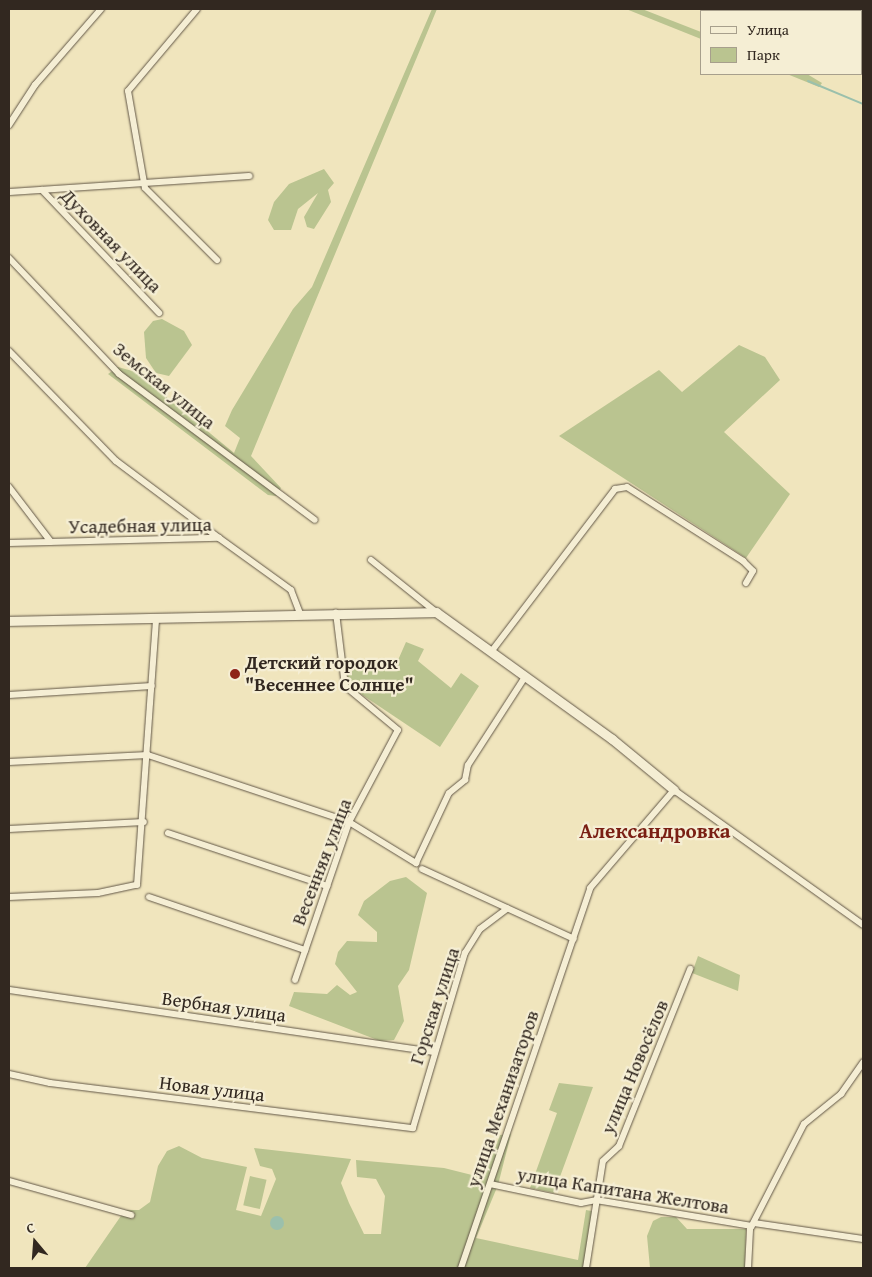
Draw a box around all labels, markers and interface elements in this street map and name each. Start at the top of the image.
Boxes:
legend [700,10,862,75]
text: Улица [747,19,789,40]
text: Парк [747,44,780,65]
street label: Духовная улица [56,184,166,298]
street label: Земская улица [108,338,220,434]
street label: Усадебная улица [68,513,212,539]
place label: Детский городок "Весеннее Солнце" [245,652,414,696]
marker: Детский городок "Весеннее Солнце" [229,668,241,680]
street label: Весенняя улица [287,795,357,929]
district label: Александровка [579,818,731,844]
street label: Горская улица [405,945,465,1067]
street label: Вербная улица [161,987,287,1027]
street label: улица Новосёлов [596,996,674,1138]
street label: улица Механизаторов [462,1007,544,1191]
street label: Новая улица [158,1071,266,1107]
street label: улица Капитана Желтова [515,1163,731,1219]
north arrow [10,1217,60,1267]
text: С [24,1217,37,1238]

